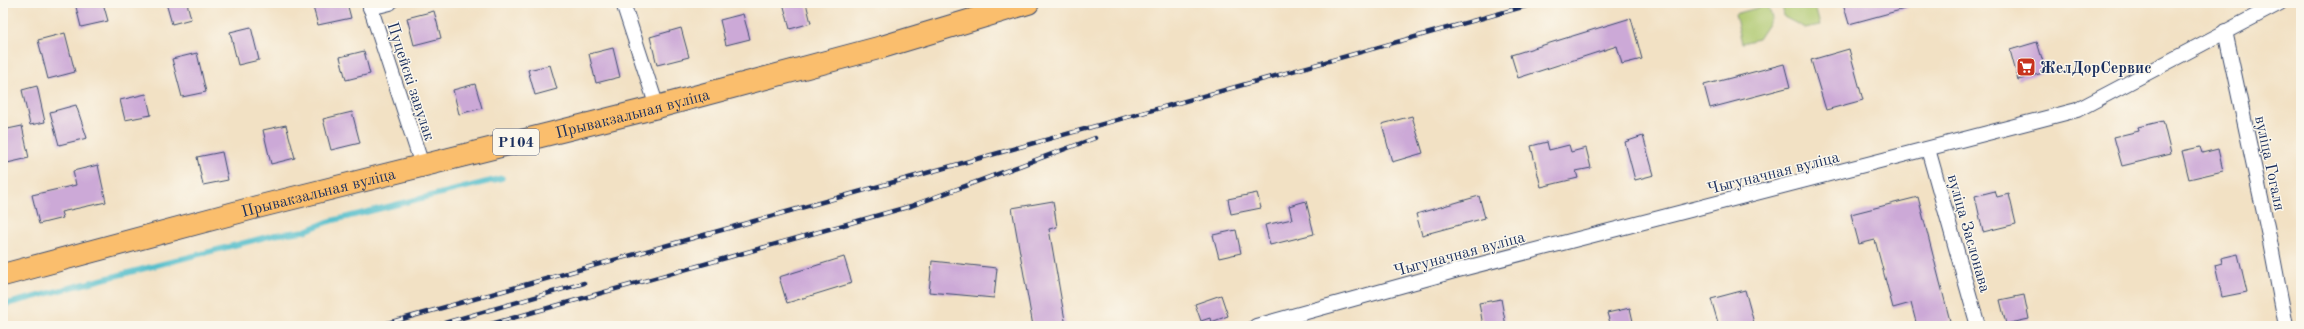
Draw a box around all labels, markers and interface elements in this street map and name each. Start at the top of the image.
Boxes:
street label: Пуцейскі завулак [383,20,437,143]
supermarket icon: ЖелДорСервис [2015,56,2037,78]
place label: ЖелДорСервис [2040,61,2152,77]
street label: Прывакзальная вуліца [554,87,712,142]
street label: вуліца Гогаля [2251,114,2287,212]
road number: Р104 [493,129,539,155]
street label: Чыгуначная вуліца [1706,150,1841,198]
street label: Прывакзальная вуліца [240,167,398,221]
street label: вуліца Заслонава [1944,173,1993,294]
street label: Чыгуначная вуліца [1392,230,1527,280]

